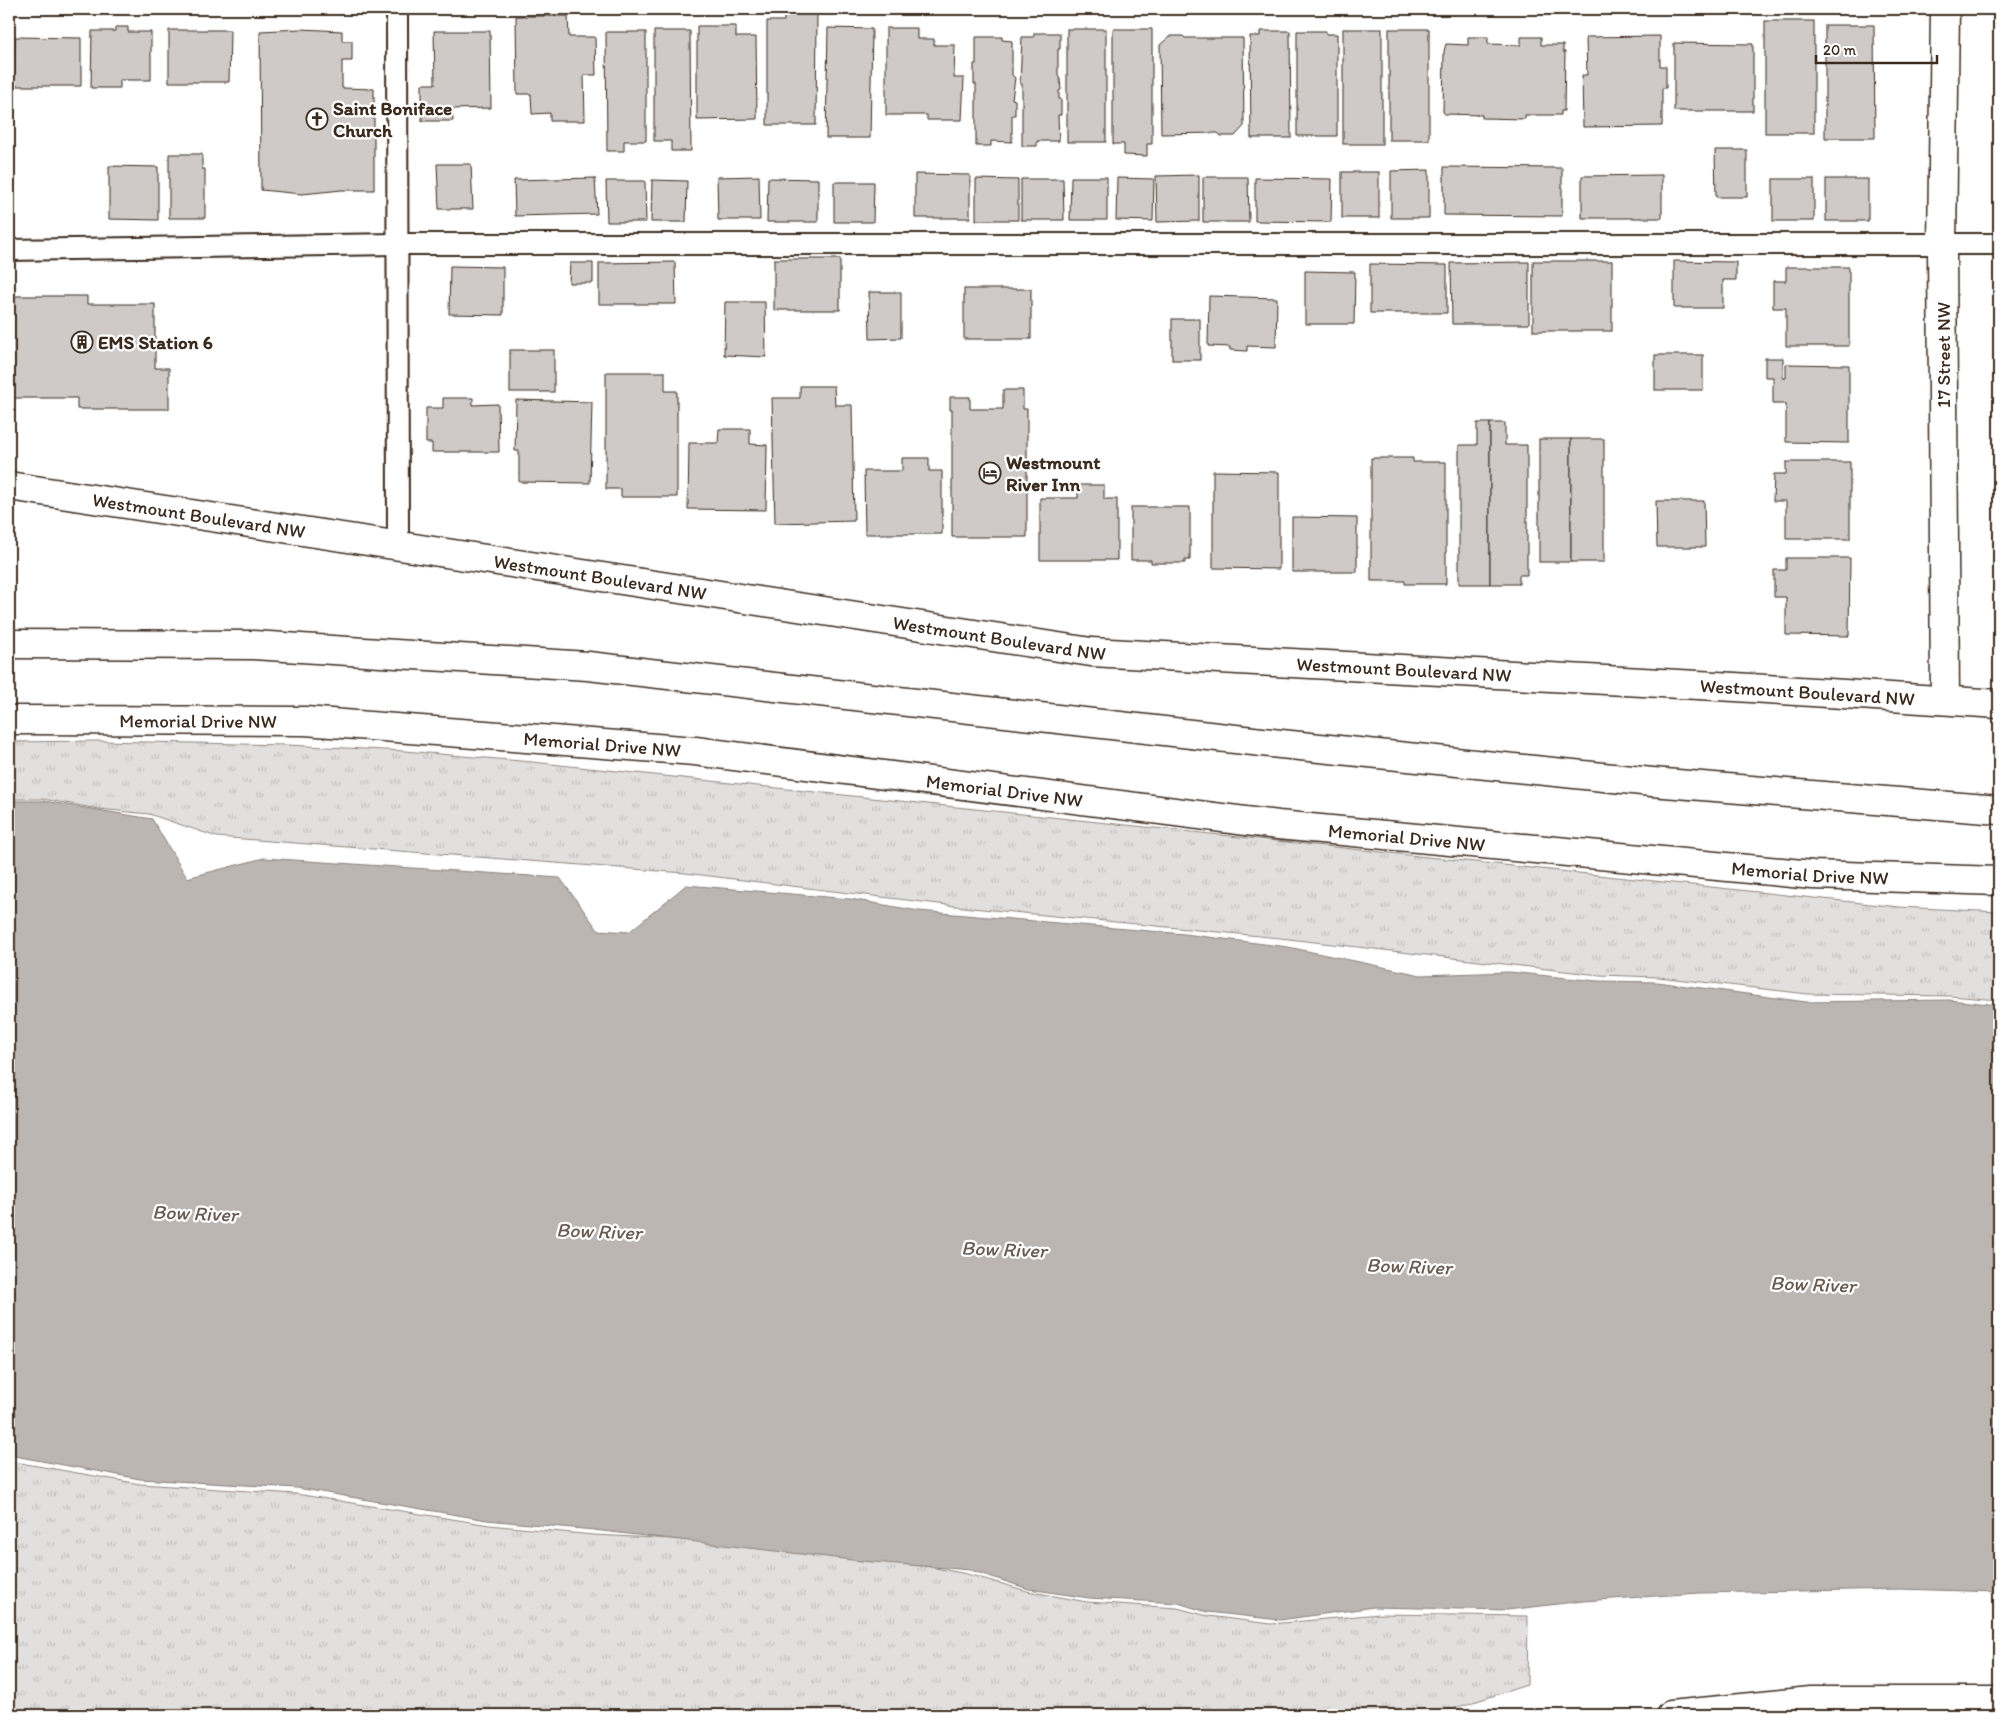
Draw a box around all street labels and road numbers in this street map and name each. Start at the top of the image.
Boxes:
street label: 17 Street NW [1932,302,1955,408]
street label: Westmount Boulevard NW [91,488,307,543]
street label: Westmount Boulevard NW [492,550,708,605]
street label: Westmount Boulevard NW [891,611,1106,665]
street label: Westmount Boulevard NW [1296,652,1512,687]
street label: Westmount Boulevard NW [1699,674,1915,711]
street label: Memorial Drive NW [119,709,277,733]
street label: Memorial Drive NW [523,727,682,762]
street label: Memorial Drive NW [925,769,1084,812]
street label: Memorial Drive NW [1327,819,1486,856]
street label: Memorial Drive NW [1730,856,1889,889]

